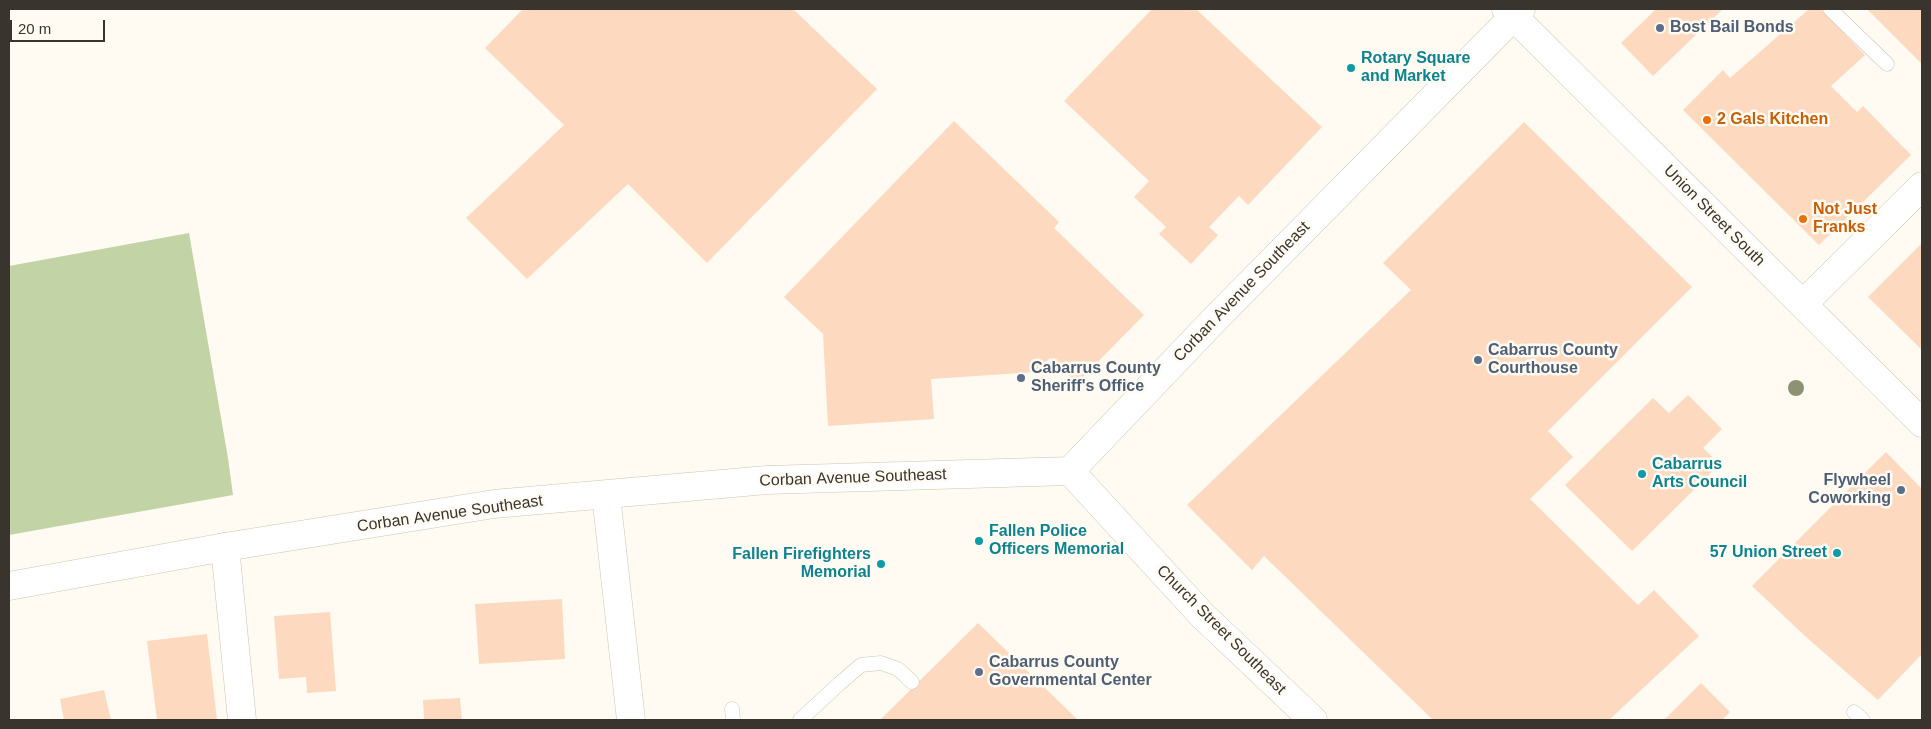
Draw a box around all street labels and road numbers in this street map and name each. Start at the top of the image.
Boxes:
street label: Union Street South [1659,161,1769,271]
street label: Corban Avenue Southeast [1170,218,1314,366]
street label: Corban Avenue Southeast [759,465,947,491]
street label: Corban Avenue Southeast [356,491,544,537]
street label: Church Street Southeast [1152,561,1290,699]

